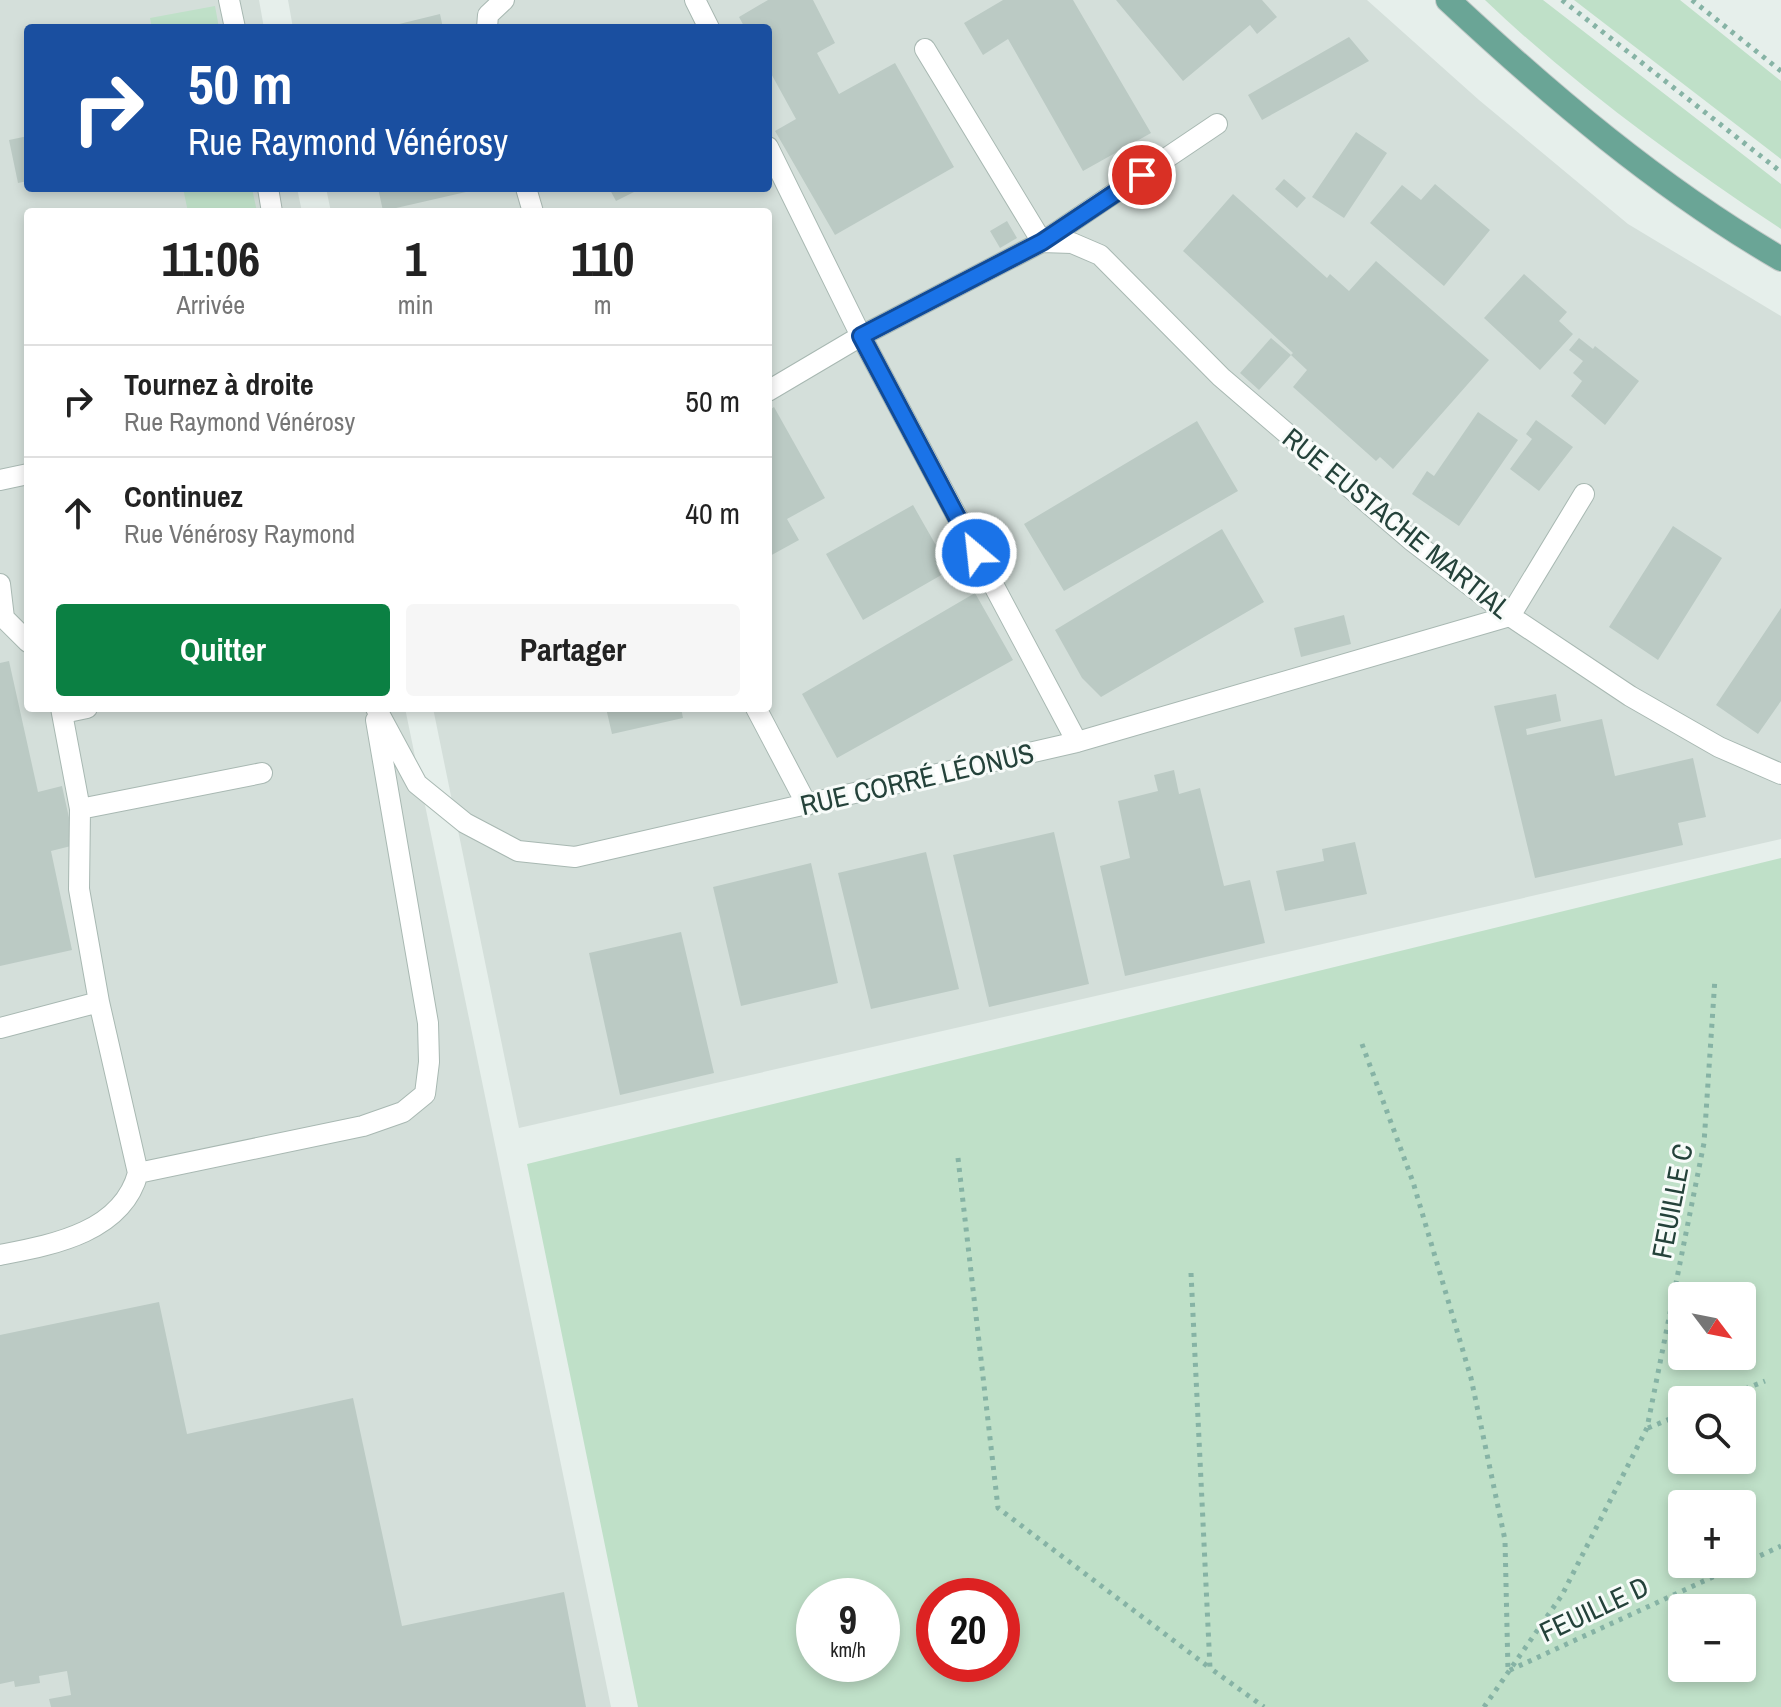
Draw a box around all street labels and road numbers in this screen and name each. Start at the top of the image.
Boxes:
street label: RUE EUSTACHE MARTIAL [1275,419,1519,627]
street label: RUE CORRÉ LÉONUS [797,734,1037,824]
street label: FEUILLE C [1642,1140,1702,1262]
street label: FEUILLE D [1533,1567,1655,1651]

